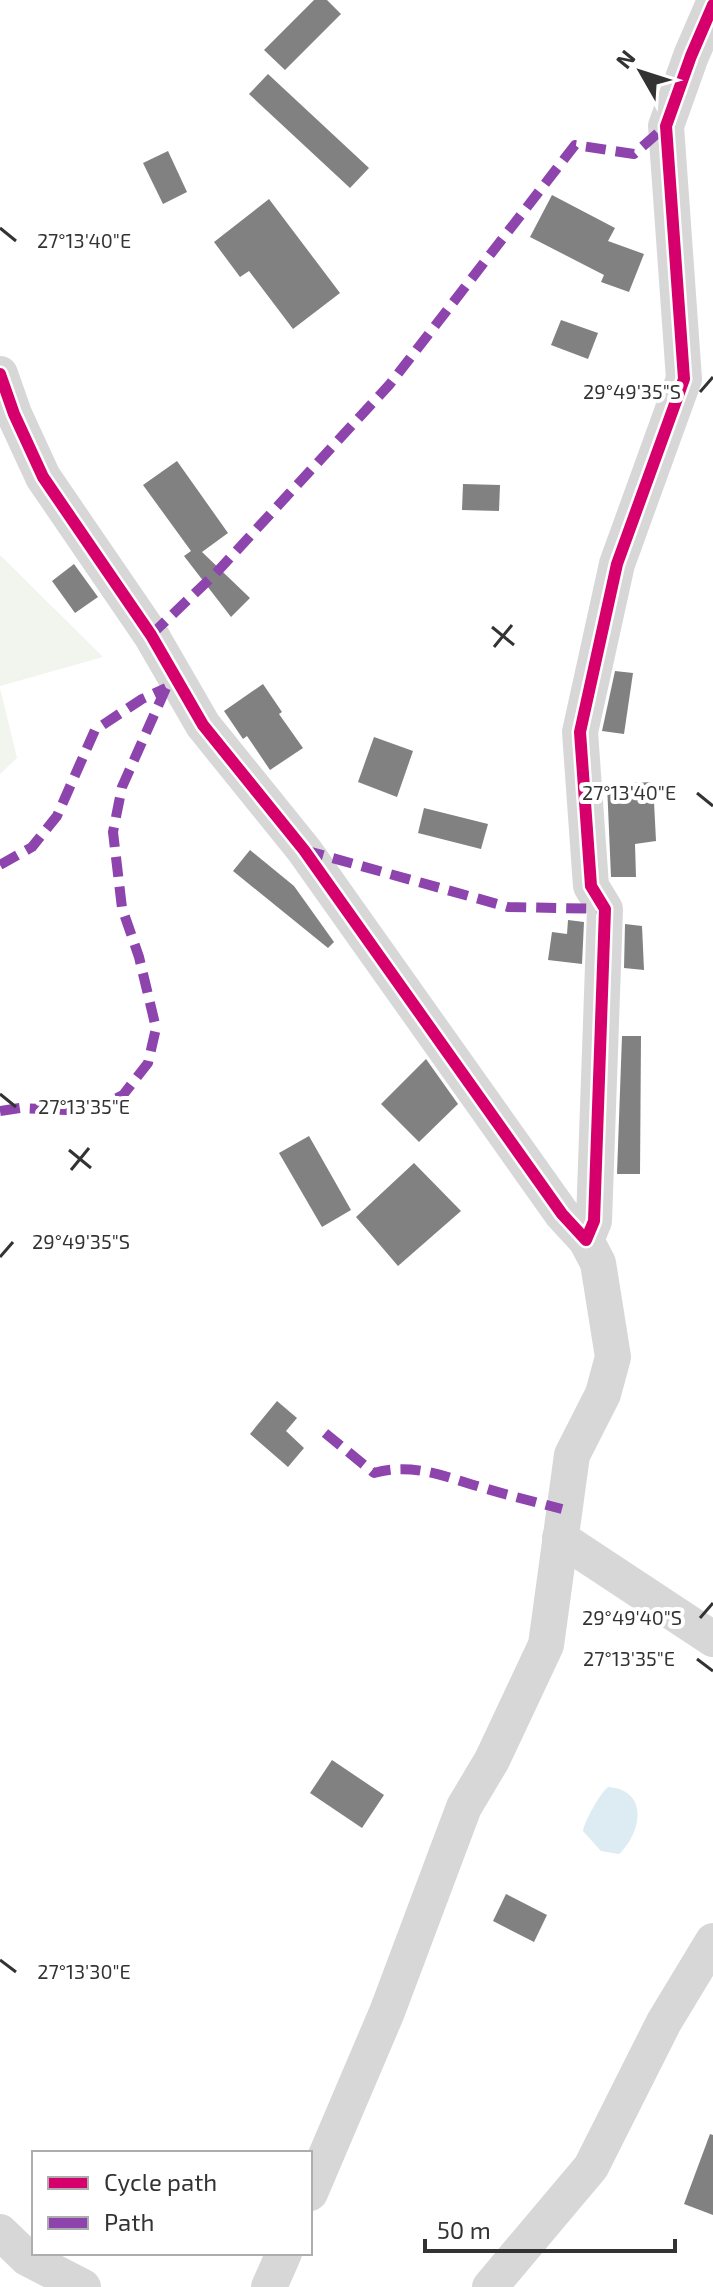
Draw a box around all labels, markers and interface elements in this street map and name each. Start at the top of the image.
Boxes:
north arrow [601,32,681,112]
text: N [610,44,640,73]
text: 27°13'40"E [37,228,131,252]
text: 29°49'35"S [583,379,681,403]
text: 27°13'40"E [582,780,676,804]
text: 27°13'35"E [38,1094,130,1118]
text: 29°49'35"S [32,1229,130,1253]
text: 29°49'40"S [582,1605,682,1629]
text: 27°13'35"E [583,1646,675,1670]
text: 27°13'30"E [37,1959,131,1983]
legend [32,2151,312,2255]
text: Cycle path [104,2167,217,2196]
scale bar [425,2203,675,2253]
text: Path [104,2207,154,2236]
text: 50 m [437,2215,491,2244]

